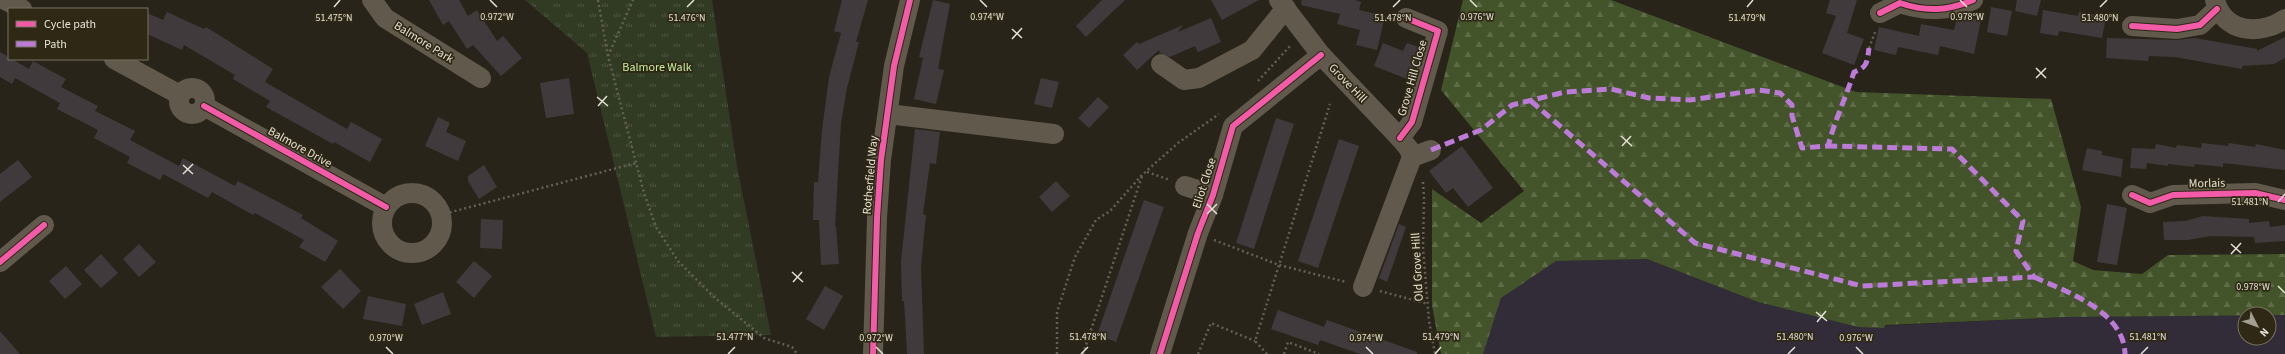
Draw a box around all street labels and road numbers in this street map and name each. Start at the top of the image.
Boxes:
street label: Balmore Park [391,17,457,68]
street label: Grove Hill Close [1393,38,1431,118]
street label: Grove Hill [1325,60,1371,107]
street label: Balmore Drive [265,123,335,172]
street label: Rotherfield Way [859,135,882,215]
street label: Eliot Close [1188,156,1221,211]
street label: Morlais [2189,175,2225,192]
street label: Old Grove Hill [1407,232,1428,302]

